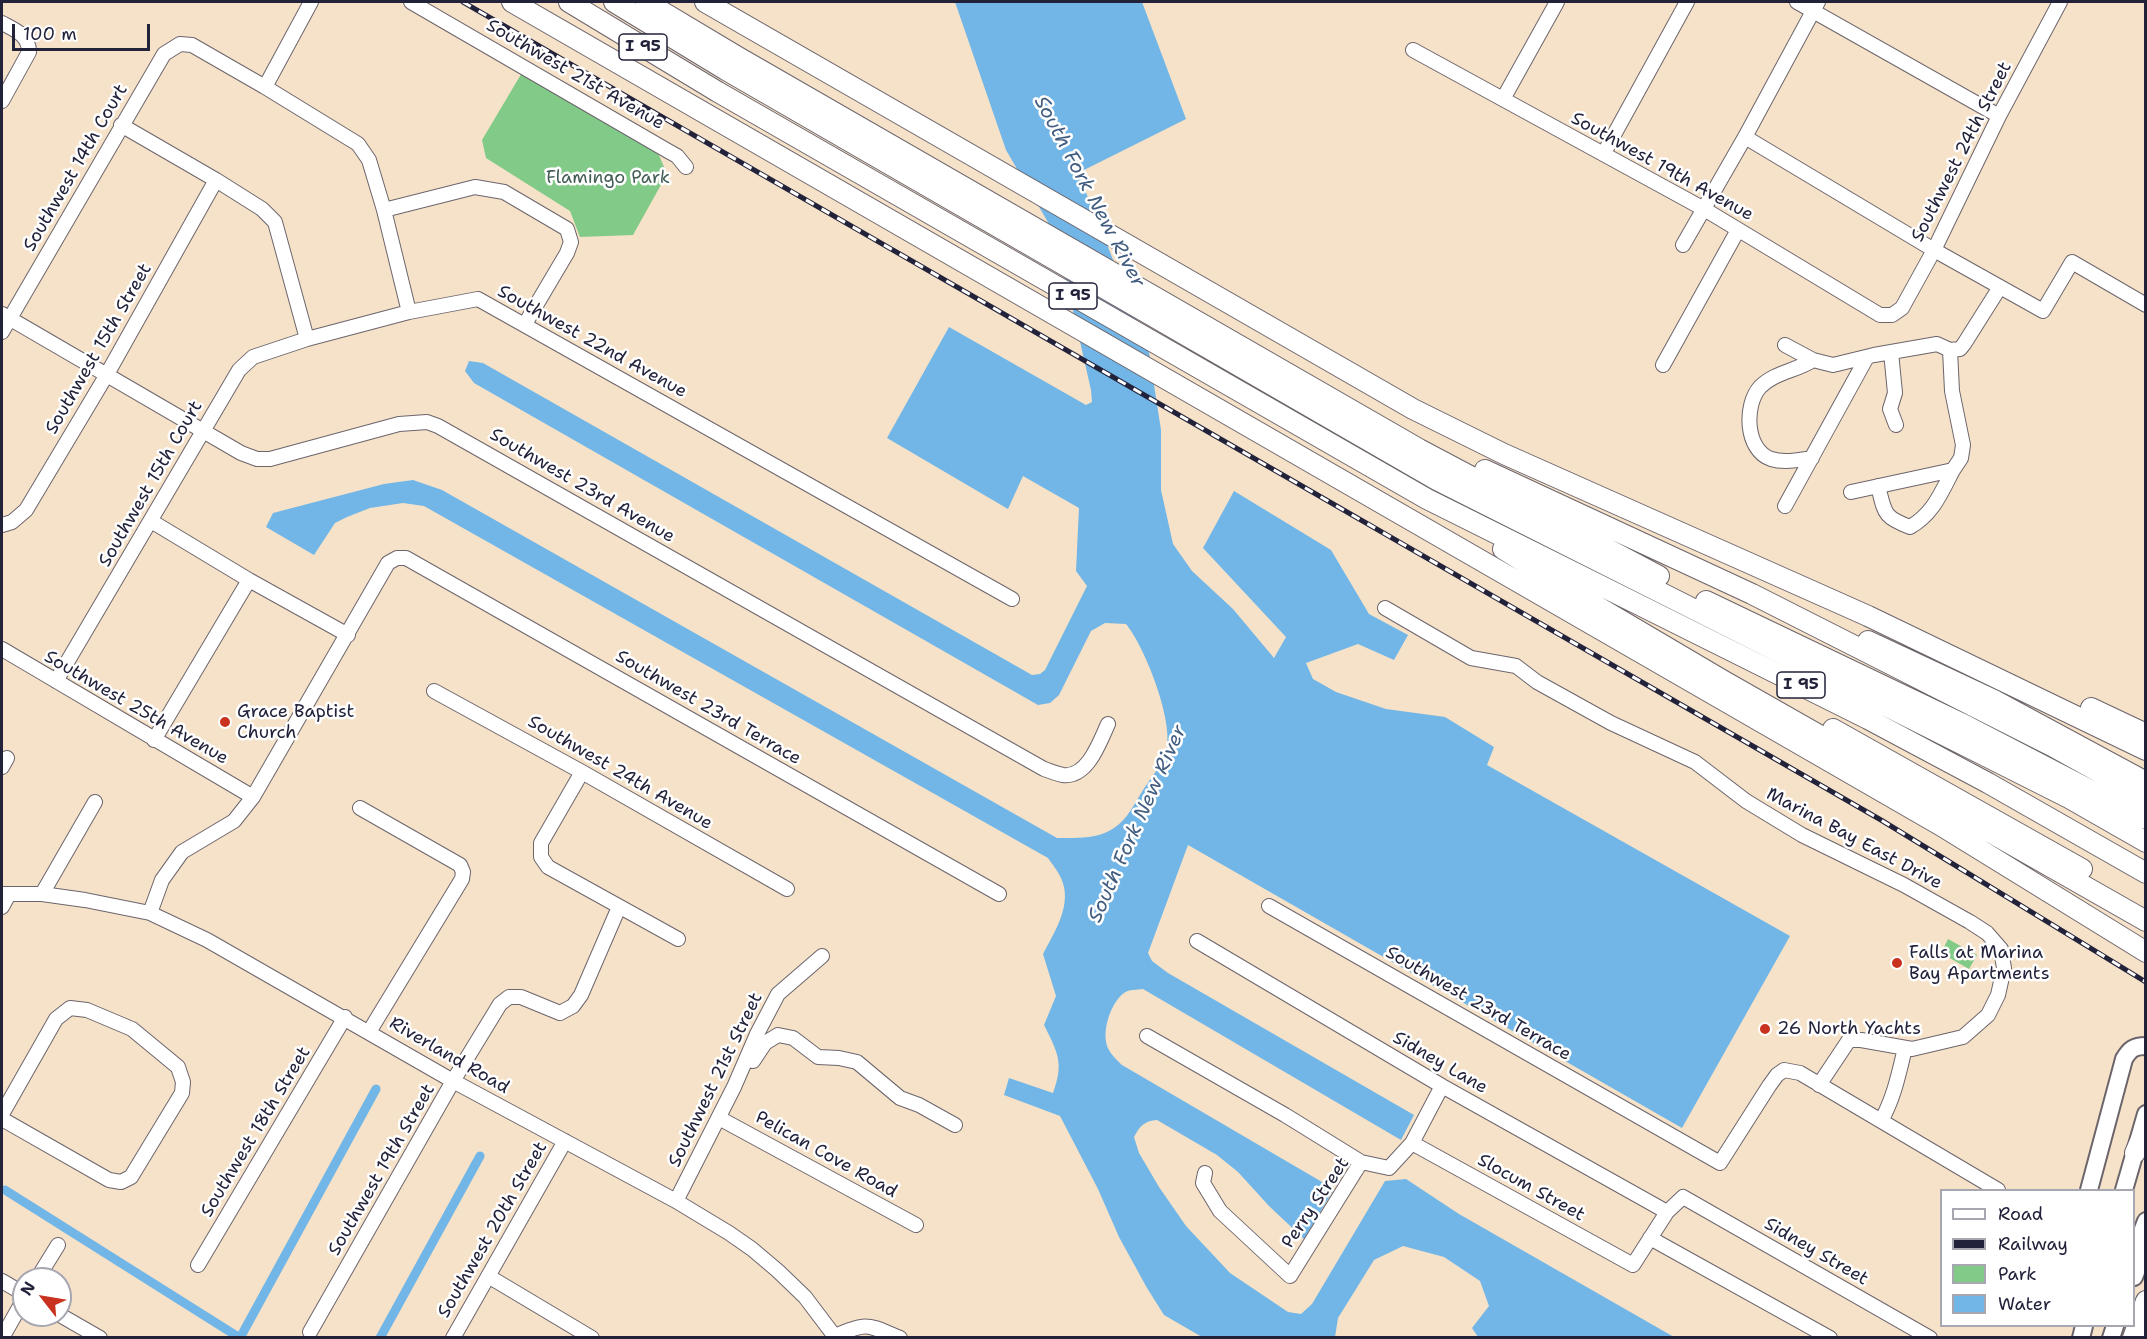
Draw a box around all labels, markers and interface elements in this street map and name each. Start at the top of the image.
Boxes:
scale bar [15,12,153,50]
street label: Southwest 21st Avenue [482,15,668,135]
text: 100 m [23,22,77,46]
road number: I 95 [619,34,667,60]
street label: Southwest 24th Street [1907,58,2017,246]
street label: Southwest 14th Court [19,81,133,255]
water label: South Fork New River [1028,92,1150,292]
street label: Southwest 19th Avenue [1567,108,1757,226]
park label: Flamingo Park [546,167,670,189]
street label: Southwest 15th Street [41,260,157,438]
street label: Southwest 22nd Avenue [494,281,690,403]
road number: I 95 [1049,283,1097,309]
street label: Southwest 15th Court [95,397,207,571]
street label: Southwest 23rd Avenue [486,424,678,548]
street label: Southwest 25th Avenue [40,646,232,770]
street label: Southwest 23rd Terrace [611,646,805,770]
road number: I 95 [1777,672,1825,698]
place label: Grace Baptist Church [237,701,354,744]
street label: Southwest 24th Avenue [524,711,716,835]
marker: Grace Baptist Church [218,715,232,729]
water label: South Fork New River [1084,722,1192,926]
street label: Marina Bay East Drive [1762,783,1946,895]
street label: Southwest 23rd Terrace [1381,942,1575,1066]
place label: Falls at Marina Bay Apartments [1909,942,2050,984]
marker: Falls at Marina Bay Apartments [1890,956,1904,970]
street label: Southwest 21st Street [664,989,768,1171]
street label: Riverland Road [385,1013,513,1099]
place label: 26 North Yachts [1777,1018,1921,1040]
marker: 26 North Yachts [1758,1022,1772,1036]
street label: Sidney Lane [1389,1027,1491,1099]
street label: Southwest 18th Street [197,1043,315,1221]
street label: Southwest 19th Street [324,1080,440,1260]
street label: Pelican Cove Road [751,1107,901,1203]
street label: Southwest 20th Street [434,1138,552,1322]
street label: Slocum Street [1474,1150,1588,1226]
street label: Perry Street [1278,1153,1354,1253]
legend [1940,1189,2135,1327]
text: Road [1998,1202,2043,1226]
street label: Sidney Street [1760,1213,1872,1291]
text: Railway [1998,1232,2068,1256]
text: Park [1998,1262,2037,1286]
north arrow [12,1267,72,1327]
text: N [16,1278,40,1299]
text: Water [1998,1292,2051,1316]

